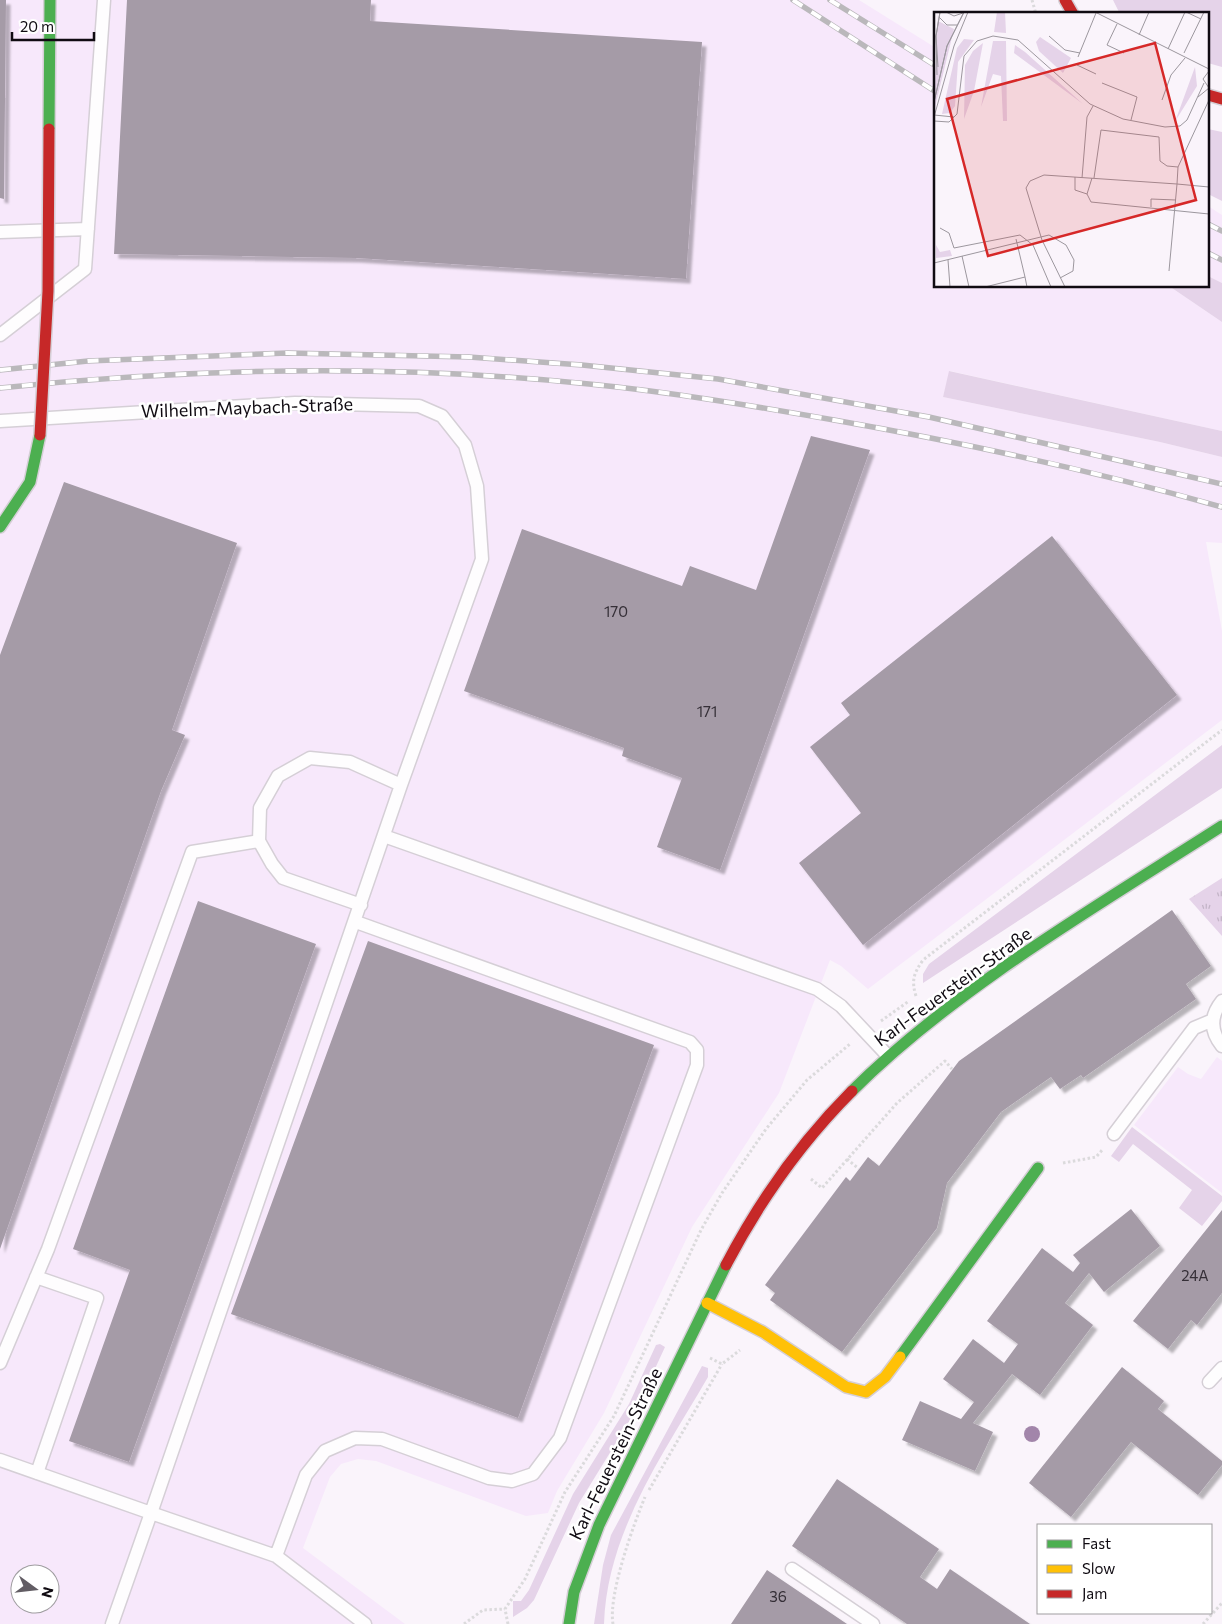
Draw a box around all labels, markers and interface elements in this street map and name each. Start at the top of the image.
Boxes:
scale bar [12,10,95,42]
inset map [934,12,1210,288]
text: 20 m [20,17,54,35]
street label: Wilhelm-Maybach-Straße [141,392,353,422]
house number: 170 [604,602,628,620]
house number: 171 [697,702,717,720]
street label: Karl-Feuerstein-Straße [870,922,1035,1051]
house number: 24A [1181,1266,1209,1284]
street label: Karl-Feuerstein-Straße [564,1364,666,1543]
legend [1037,1524,1212,1614]
text: Fast [1082,1534,1111,1552]
text: Slow [1082,1559,1115,1577]
north arrow [10,1564,60,1614]
text: Jam [1082,1584,1107,1602]
text: N [38,1585,58,1600]
house number: 36 [769,1587,787,1605]

